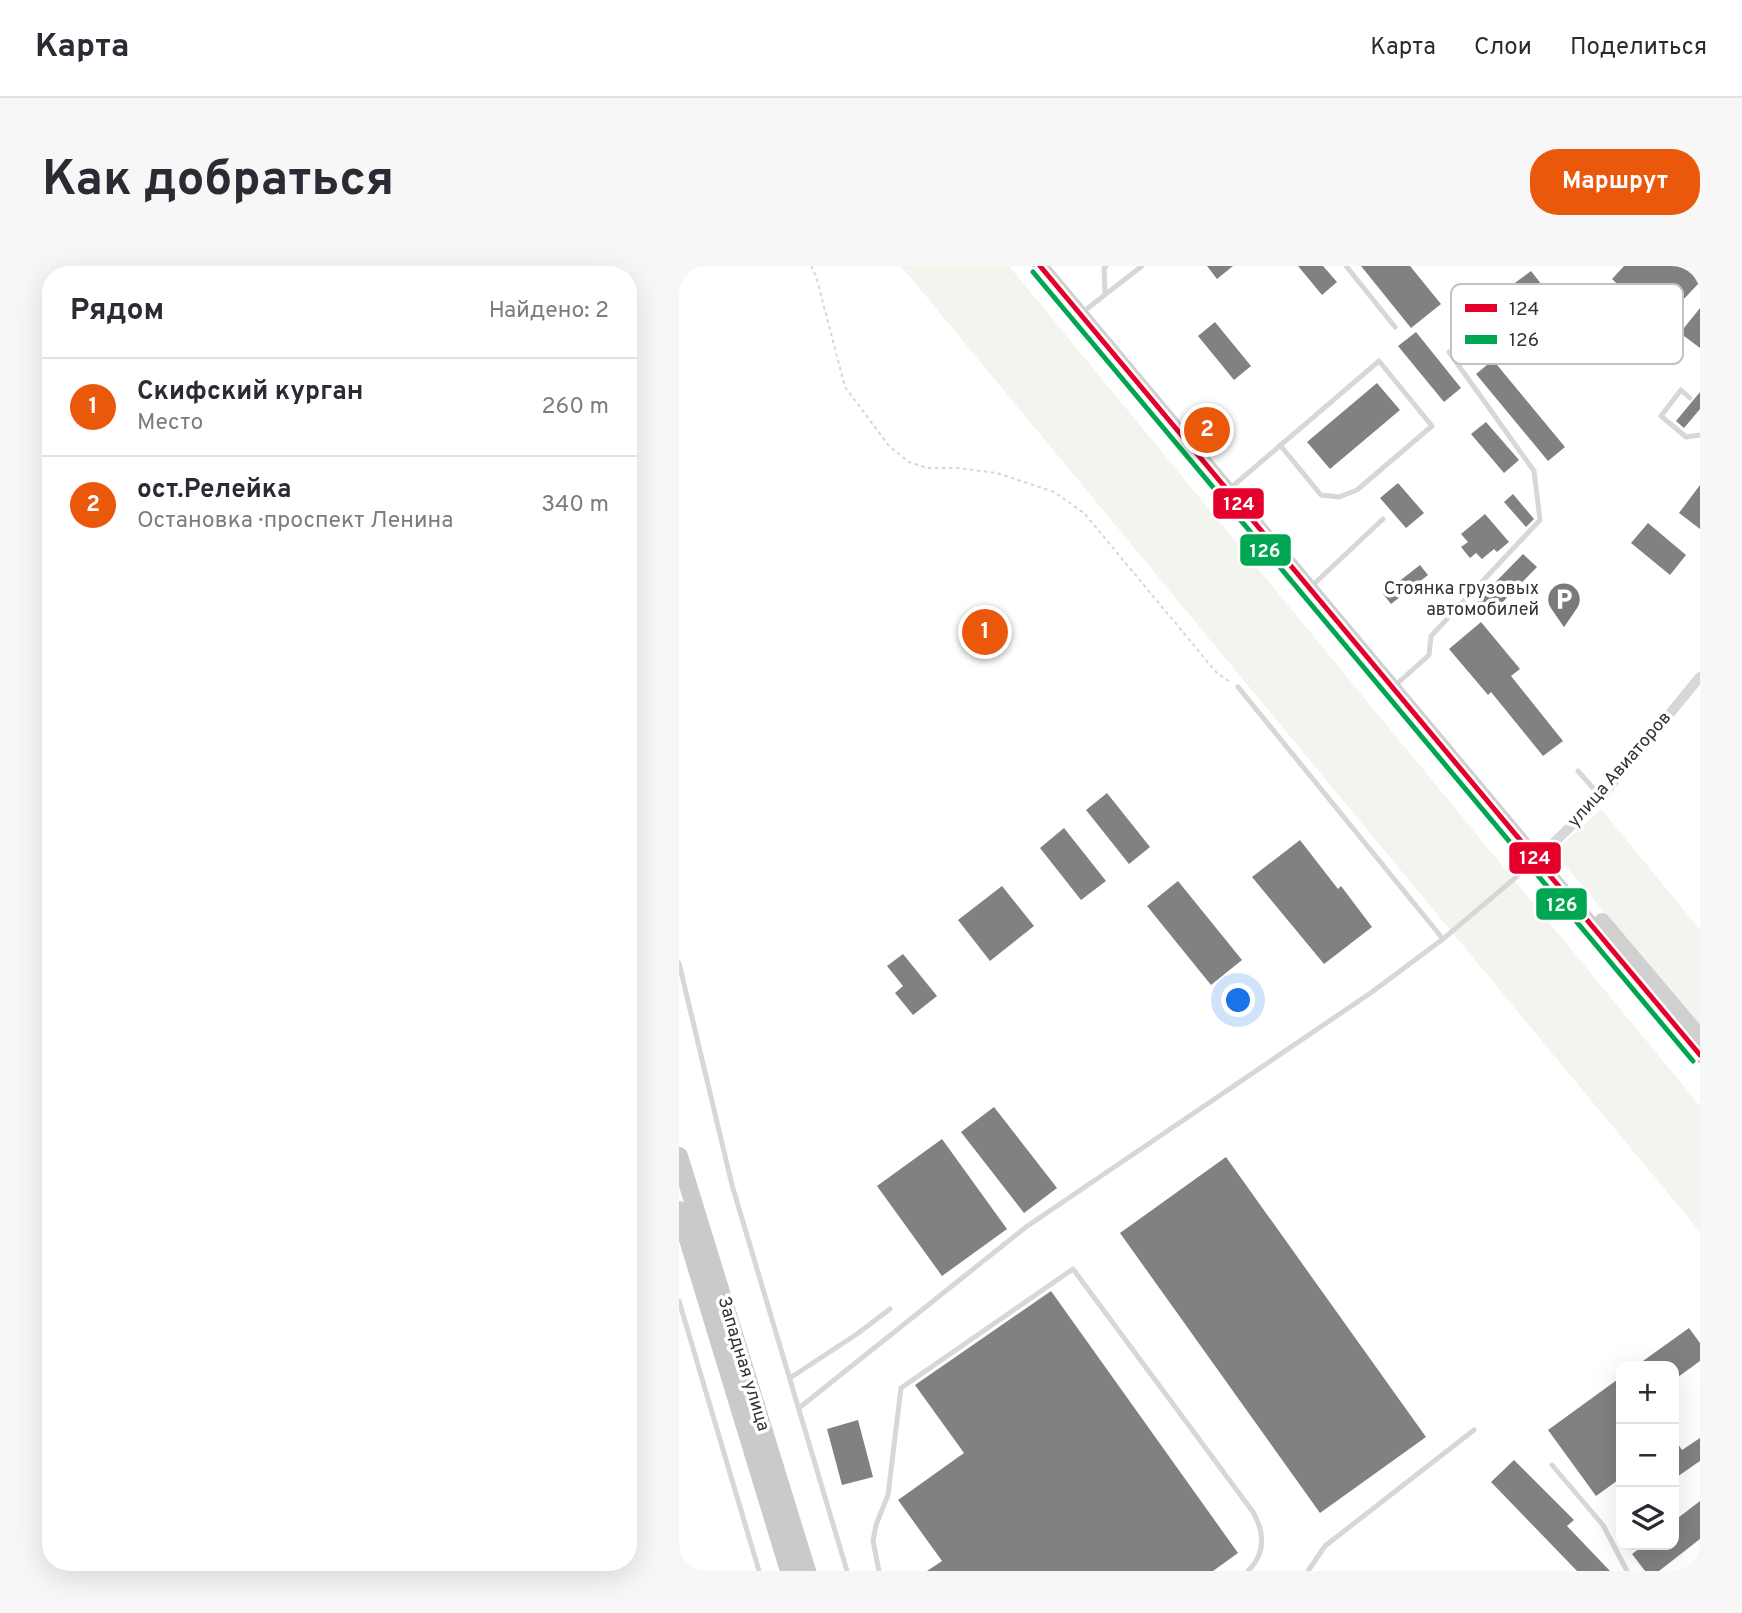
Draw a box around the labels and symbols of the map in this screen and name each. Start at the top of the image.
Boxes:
legend [1451,284,1683,364]
text: 124 [1509,298,1539,322]
text: 126 [1509,329,1539,353]
pin: 2 [1184,404,1230,456]
line badge: 124 [1212,487,1265,520]
text: 124 [1223,493,1255,517]
line badge: 126 [1239,533,1292,567]
text: 126 [1250,540,1280,564]
place label: Стоянка грузовых автомобилей [1384,578,1539,622]
parking icon: Стоянка грузовых автомобилей [1545,580,1583,629]
pin: 1 [962,606,1008,658]
street label: улица Авиаторов [1563,707,1677,833]
line badge: 124 [1508,841,1562,875]
text: 124 [1519,847,1551,871]
line badge: 126 [1535,887,1588,921]
text: 126 [1547,894,1577,918]
your location [1221,983,1255,1017]
street label: Западная улица [712,1294,774,1434]

